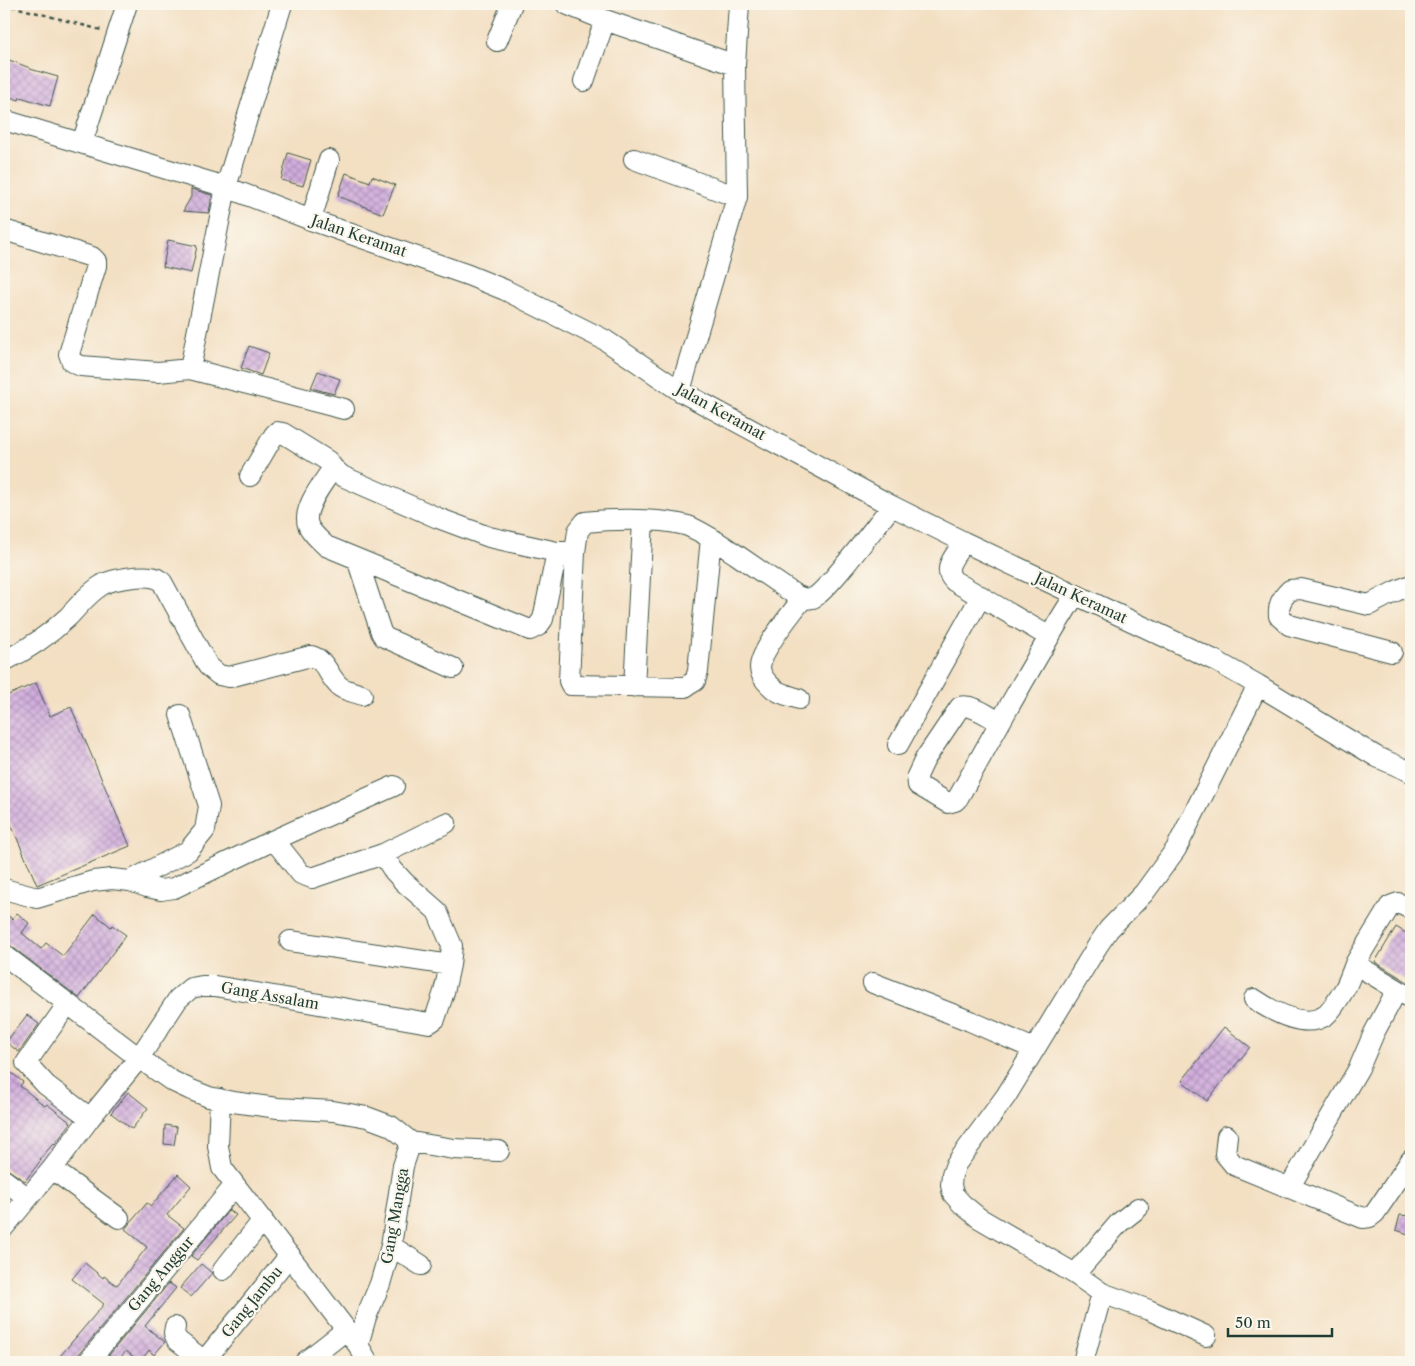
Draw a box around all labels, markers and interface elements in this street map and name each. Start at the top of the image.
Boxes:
street label: Jalan Keramat [307,210,410,261]
street label: Jalan Keramat [671,378,770,444]
street label: Jalan Keramat [1030,567,1131,628]
street label: Gang Assalam [220,978,321,1013]
street label: Gang Mangga [377,1166,412,1265]
street label: Gang Anggur [124,1232,198,1315]
street label: Gang Jambu [217,1262,286,1341]
scale bar [1228,1306,1331,1338]
text: 50 m [1235,1313,1271,1332]

